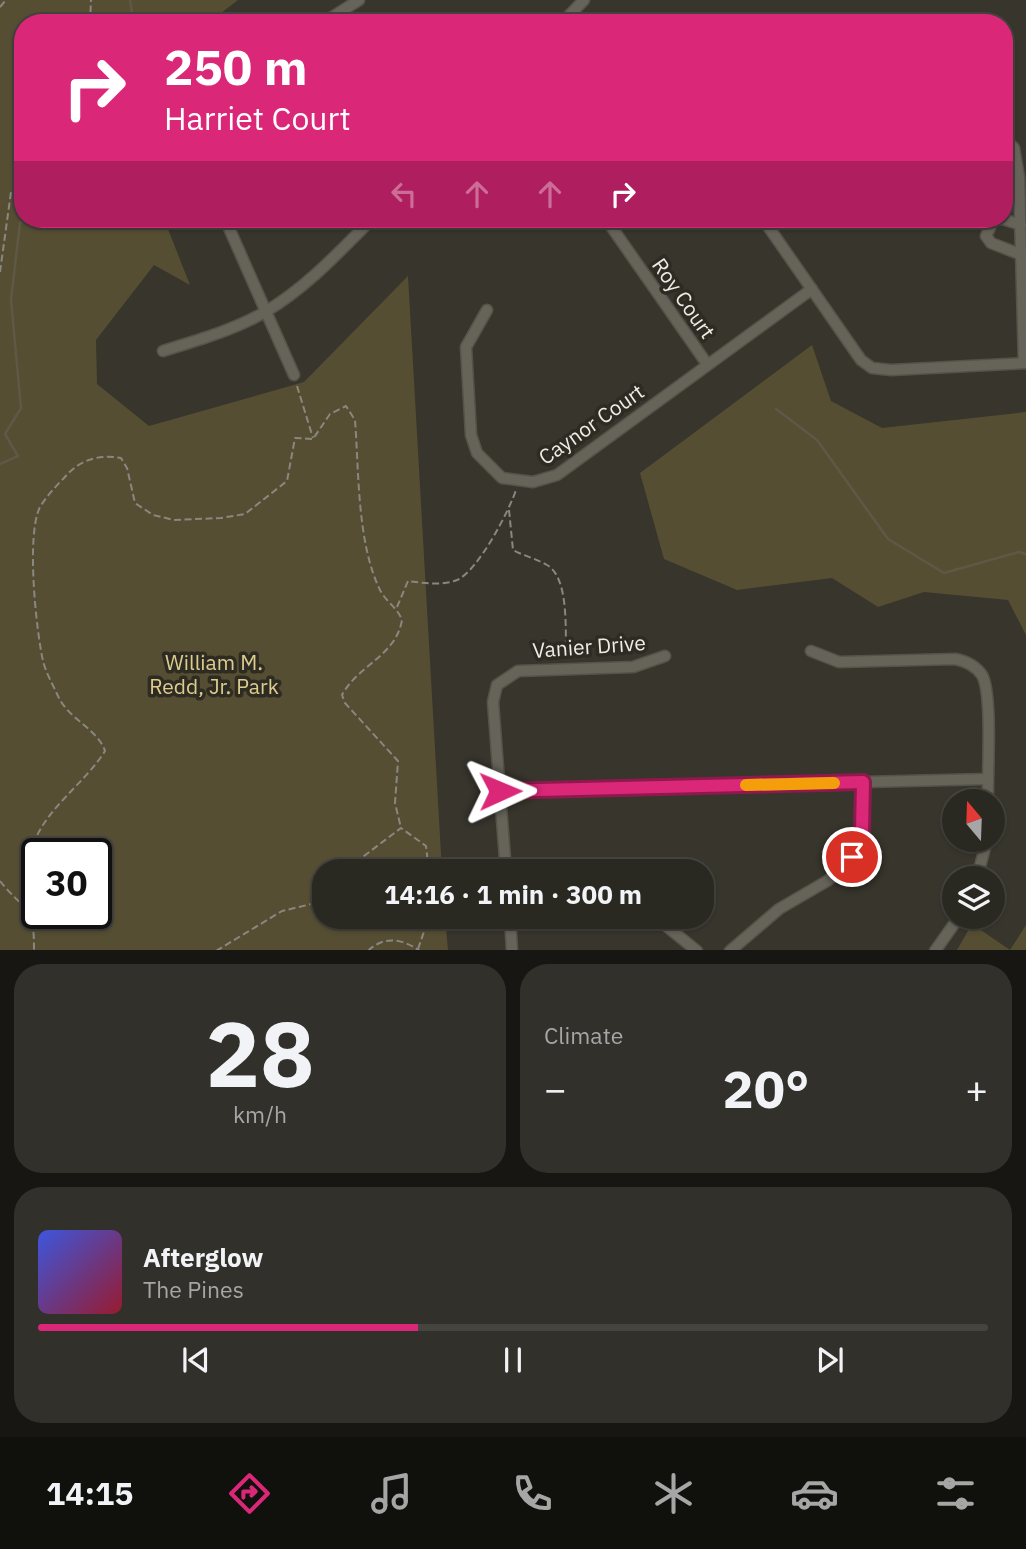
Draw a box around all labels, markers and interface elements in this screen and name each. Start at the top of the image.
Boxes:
text: 250 m [164,35,308,98]
icon: right [49,42,140,133]
text: Harriet Court [164,97,351,139]
icon: left [385,175,423,213]
icon: ahead [458,175,496,213]
icon: ahead [531,175,569,213]
icon: right [604,175,642,213]
street label: Roy Court [646,252,722,344]
street label: Caynor Court [533,377,649,471]
street label: Vanier Drive [531,628,647,664]
park label: William M. Redd, Jr. Park [149,648,279,700]
position arrow [463,754,537,828]
north arrow [942,789,1004,852]
map controls [942,789,1005,929]
pin [822,827,882,887]
speed limit sign: 30 [21,838,112,929]
icon: arrive [833,838,871,876]
button: layers [942,866,1005,929]
text: 14:16 · 1 min · 300 m [384,877,642,911]
text: 28 [205,994,315,1112]
text: Climate [544,1020,623,1050]
text: 20° [723,1055,809,1122]
text: − [544,1064,567,1113]
text: + [965,1064,988,1113]
text: km/h [233,1099,287,1129]
text: Afterglow [143,1240,263,1274]
text: The Pines [143,1274,244,1304]
icon: previous [177,1341,215,1379]
icon: pause [494,1341,532,1379]
icon: next [811,1341,849,1379]
icon: directions [225,1469,274,1518]
icon: music [367,1469,416,1518]
icon: phone [508,1469,557,1518]
icon: climate [649,1469,698,1518]
icon: car [790,1469,839,1518]
icon: filters [931,1469,980,1518]
text: 14:15 [46,1472,133,1514]

